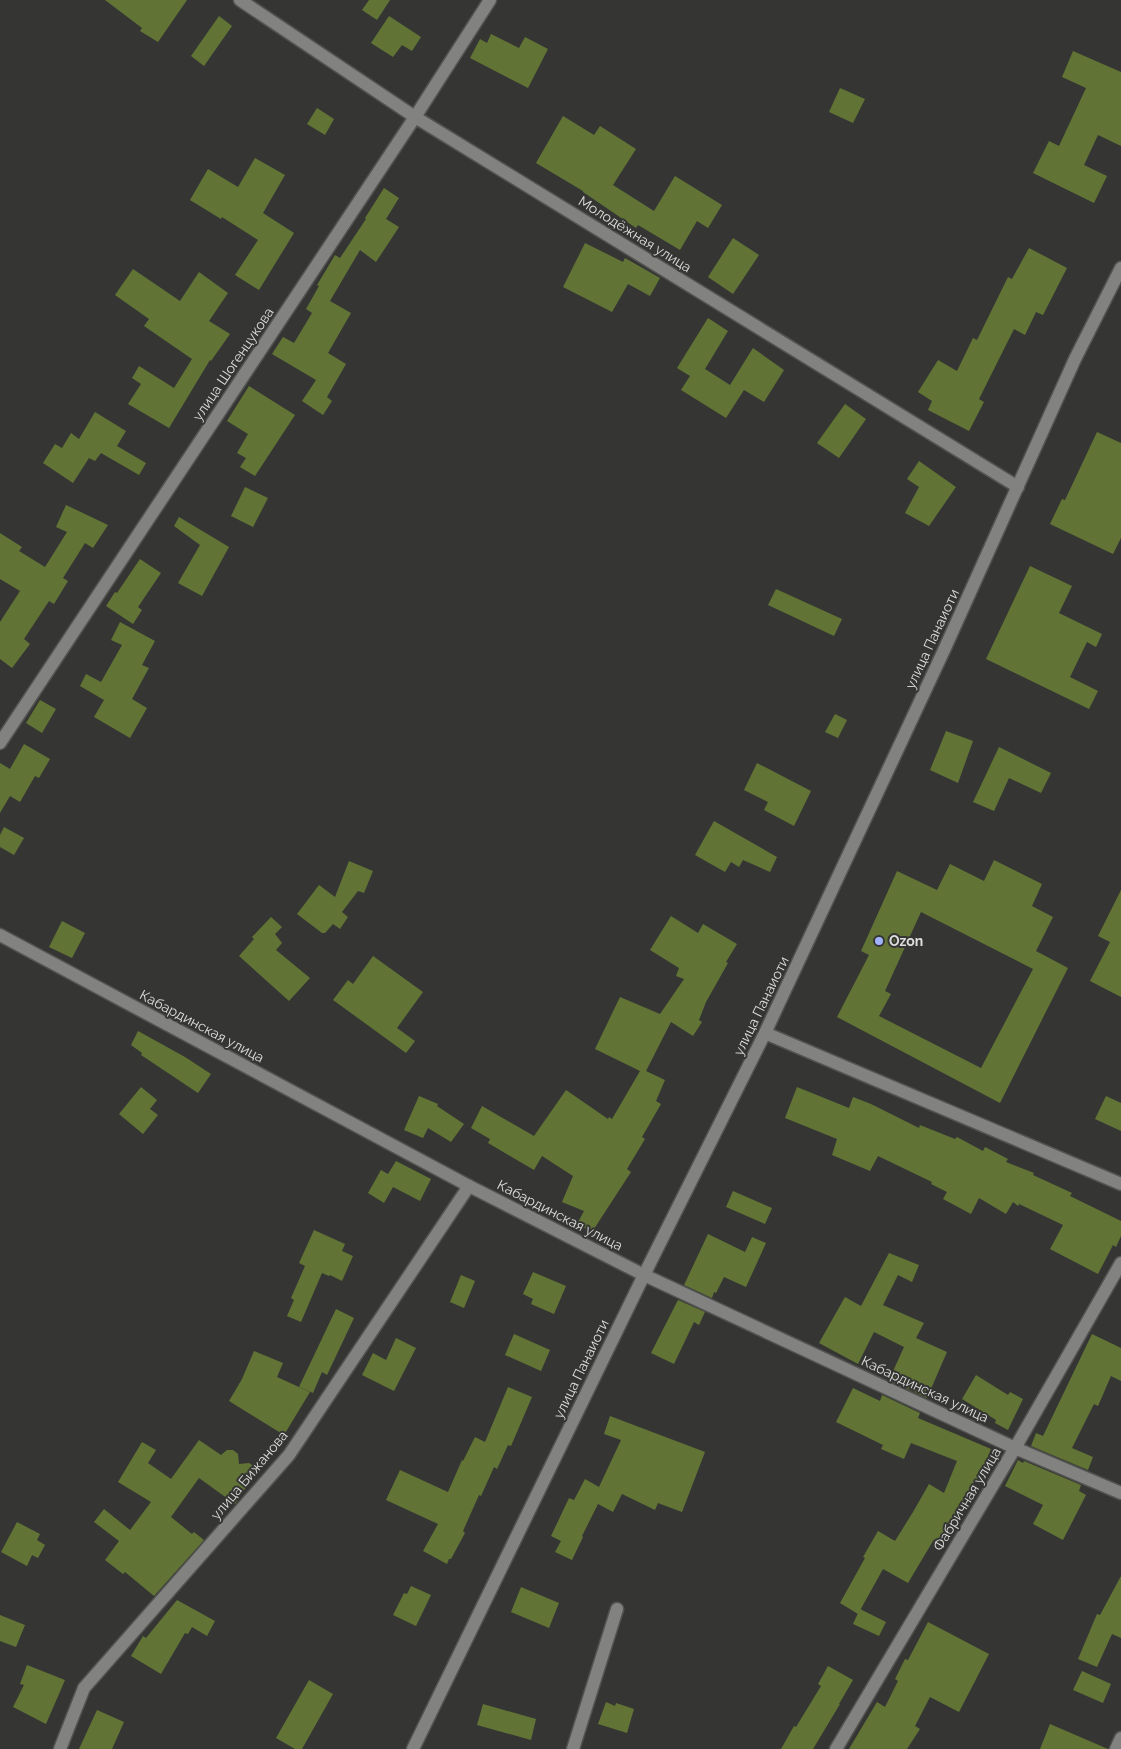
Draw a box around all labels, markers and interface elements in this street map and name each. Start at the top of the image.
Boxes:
street label: Молодёжная улица [576,193,694,275]
street label: улица Шогенцукова [189,304,277,424]
street label: улица Панаиоти [902,587,962,691]
place label: Ozon [889,933,923,949]
marker: Ozon [873,935,885,947]
street label: улица Панаиоти [730,954,792,1058]
street label: Кабардинская улица [137,986,267,1066]
street label: Кабардинская улица [495,1176,625,1254]
street label: улица Панаиоти [550,1317,612,1421]
street label: Кабардинская улица [859,1352,991,1426]
street label: улица Бижанова [207,1427,291,1523]
street label: Фабричная улица [930,1445,1004,1553]

